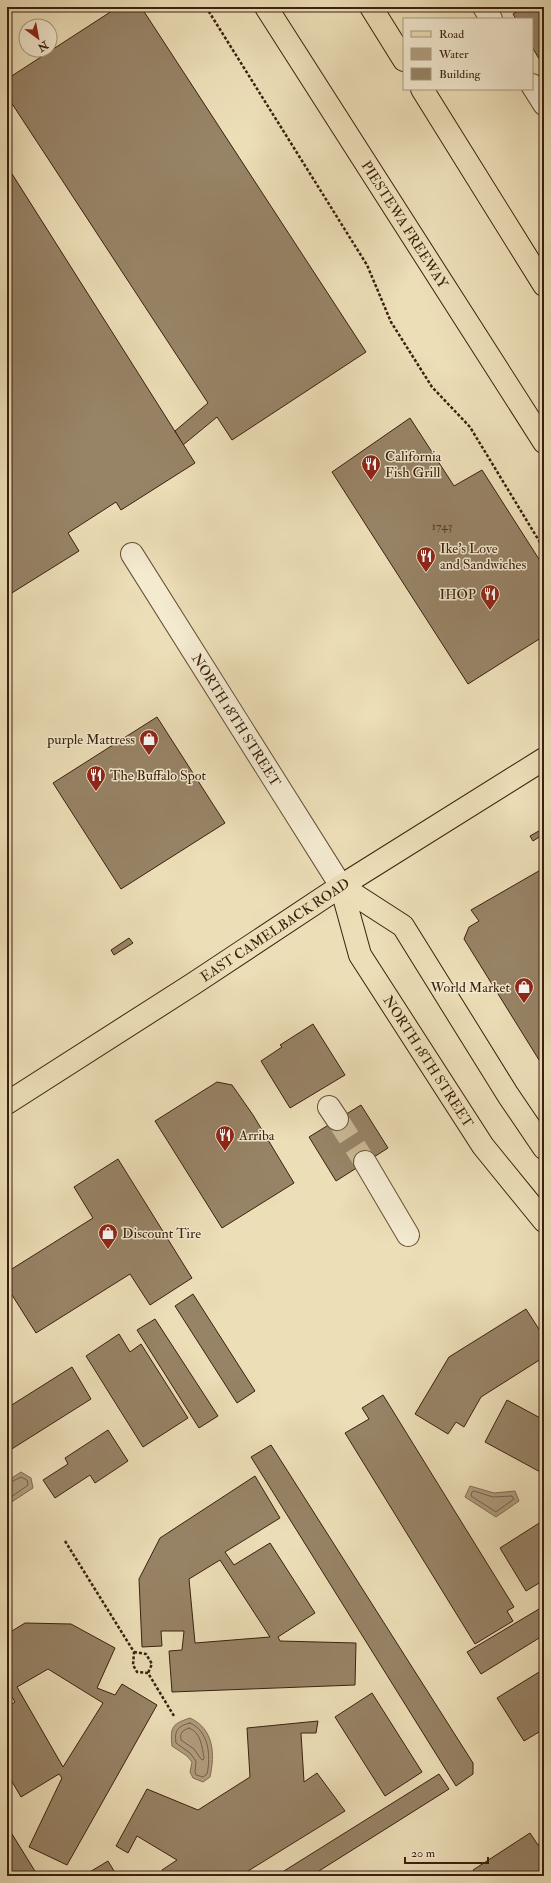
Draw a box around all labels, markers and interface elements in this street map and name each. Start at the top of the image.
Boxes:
north arrow [18,18,58,58]
legend [403,18,533,90]
text: Road [439,27,464,42]
text: N [34,37,52,55]
text: Water [438,47,469,62]
text: Building [439,67,482,82]
street label: PIESTEWA FREEWAY [358,157,452,292]
place label: California Fish Grill [385,448,442,481]
restaurant icon: California Fish Grill [360,453,382,481]
house number: 1743 [432,519,452,534]
place label: Ike's Love and Sandwiches [440,540,526,573]
restaurant icon: Ike's Love and Sandwiches [415,545,437,573]
restaurant icon: IHOP [479,583,501,611]
place label: IHOP [440,586,476,603]
street label: NORTH 18TH STREET [188,650,285,790]
shop icon: purple Mattress [138,728,160,756]
place label: purple Mattress [46,731,135,749]
restaurant icon: The Buffalo Spot [85,764,107,792]
place label: The Buffalo Spot [110,767,207,785]
street label: EAST CAMELBACK ROAD [197,874,353,985]
shop icon: World Market [513,976,535,1004]
place label: World Market [429,979,510,996]
street label: NORTH 18TH STREET [380,992,477,1131]
restaurant icon: Arriba [214,1124,236,1152]
place label: Arriba [238,1127,275,1144]
shop icon: Discount Tire [97,1222,119,1250]
place label: Discount Tire [122,1225,201,1242]
scale bar [405,1839,488,1865]
text: 20 m [411,1846,436,1861]

